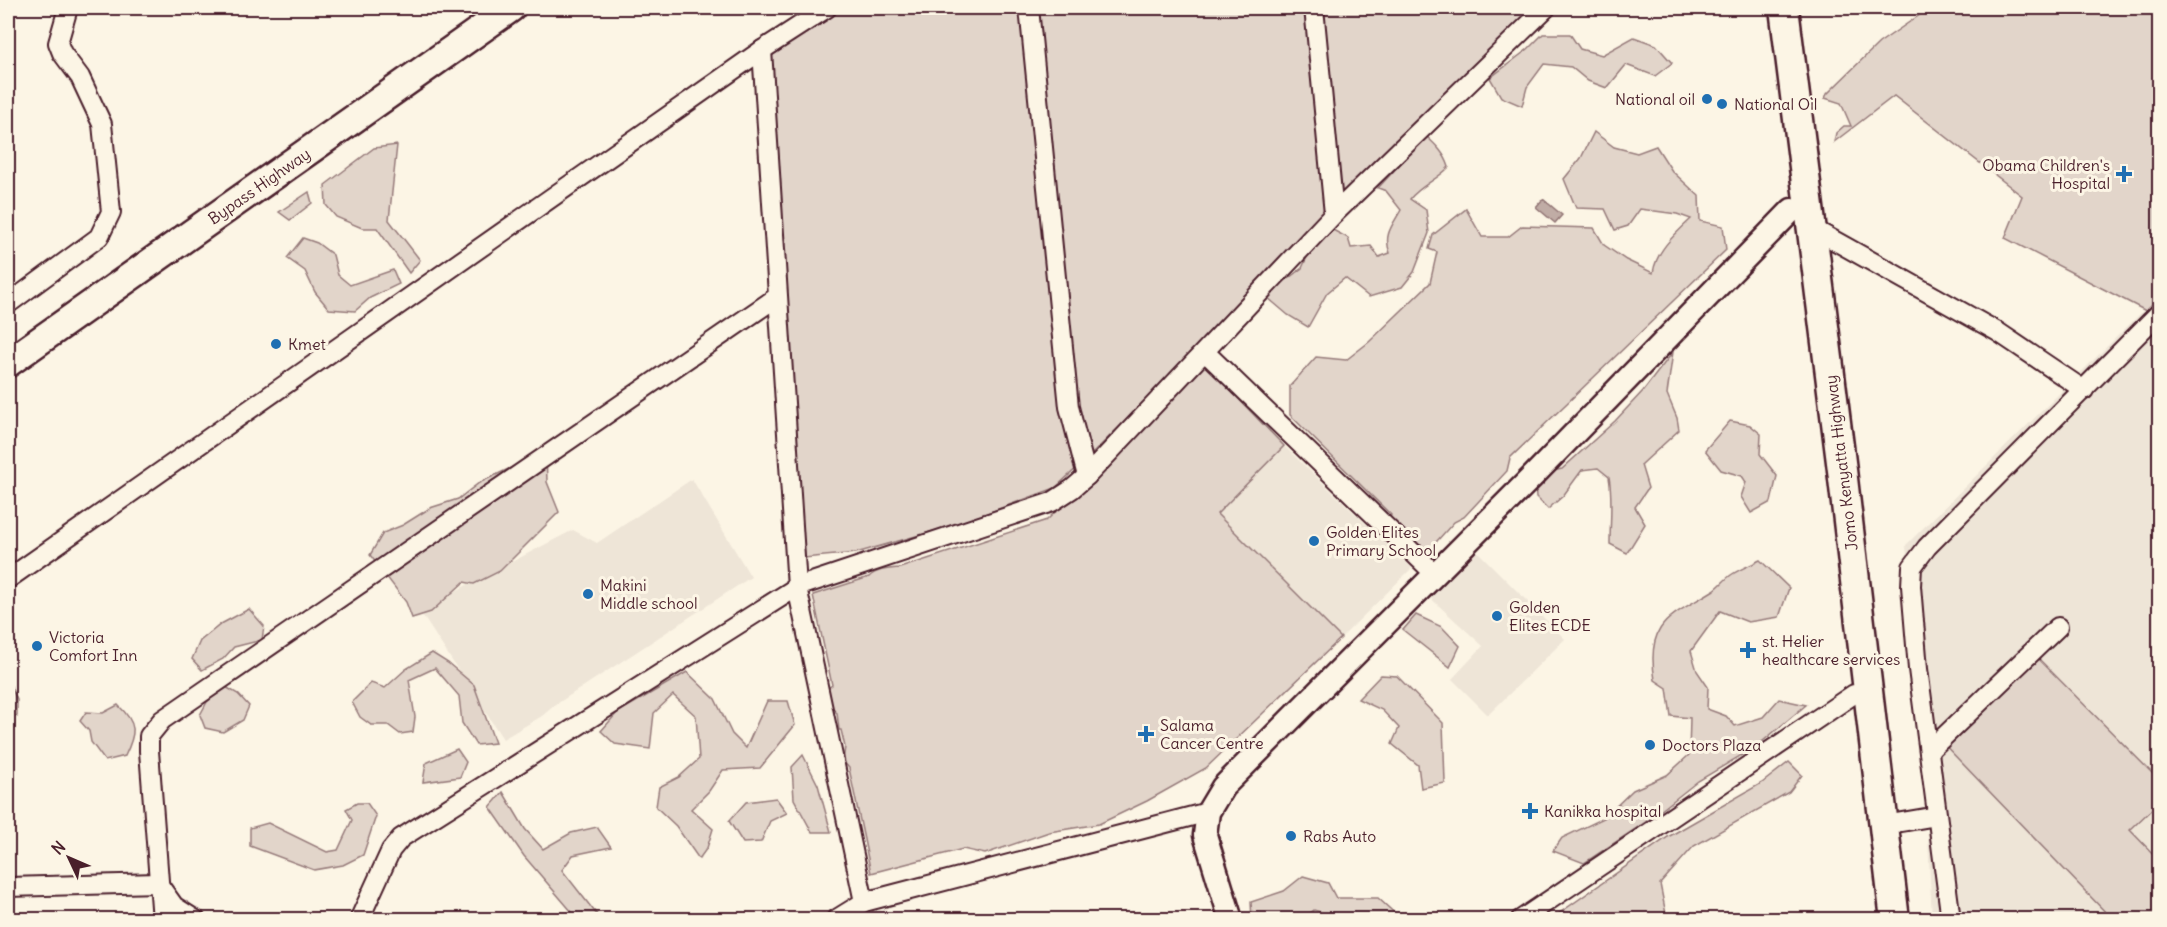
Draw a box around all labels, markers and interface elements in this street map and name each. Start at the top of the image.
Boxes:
place label: National oil [1615,89,1695,109]
marker: National oil [1700,92,1714,106]
place label: National Oil [1734,94,1817,114]
marker: National Oil [1715,97,1729,111]
street label: Bypass Highway [204,143,314,229]
place label: Obama Children's Hospital [1982,155,2110,193]
marker: Obama Children's Hospital [2115,165,2133,183]
place label: Kmet [288,334,327,354]
marker: Kmet [269,337,283,351]
street label: Jomo Kenyatta Highway [1820,374,1862,552]
place label: Golden Elites Primary School [1326,522,1436,560]
marker: Golden Elites Primary School [1307,534,1321,548]
place label: Makini Middle school [600,575,698,613]
marker: Makini Middle school [581,587,595,601]
place label: Golden Elites ECDE [1509,597,1591,635]
marker: Golden Elites ECDE [1490,609,1504,623]
place label: Victoria Comfort Inn [49,627,137,665]
place label: st. Helier healthcare services [1762,631,1900,669]
marker: Victoria Comfort Inn [30,639,44,653]
marker: st. Helier healthcare services [1739,641,1757,659]
place label: Salama Cancer Centre [1160,715,1264,753]
marker: Salama Cancer Centre [1137,725,1155,743]
place label: Doctors Plaza [1662,735,1762,755]
marker: Doctors Plaza [1643,738,1657,752]
place label: Kanikka hospital [1544,801,1661,821]
marker: Kanikka hospital [1521,802,1539,820]
place label: Rabs Auto [1303,826,1376,846]
north arrow [39,828,99,888]
marker: Rabs Auto [1284,829,1298,843]
text: N [47,837,69,859]

